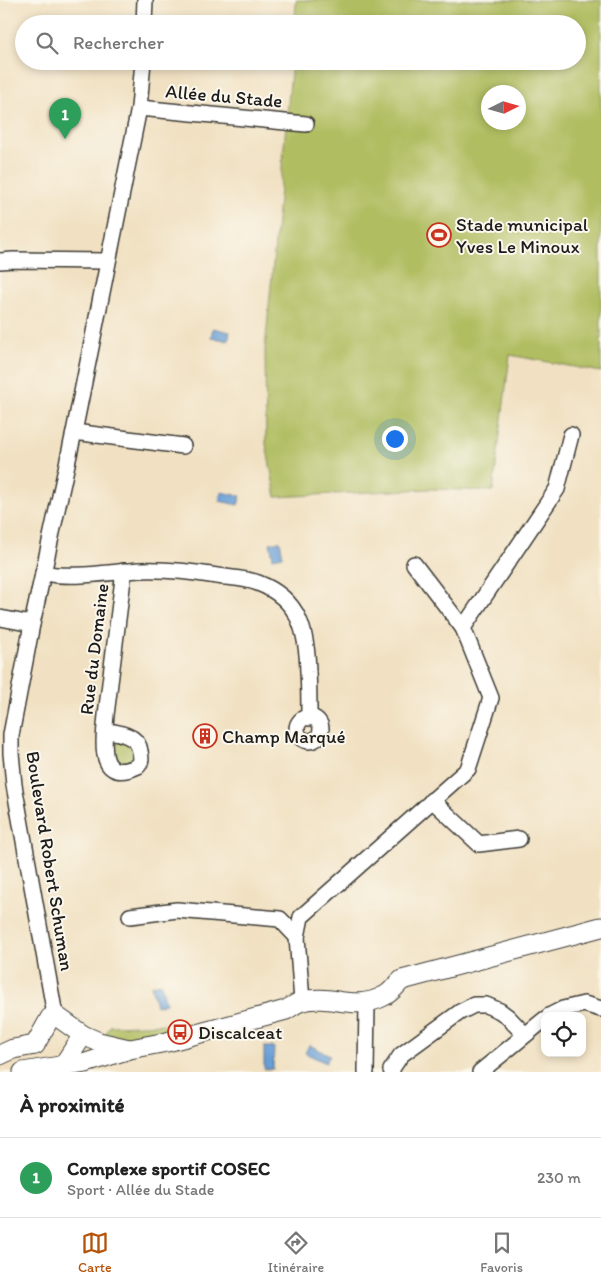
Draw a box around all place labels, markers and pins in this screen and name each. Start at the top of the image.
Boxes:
pin: 1 [49,98,81,139]
place label: Stade municipal Yves Le Minoux [456,213,589,258]
sports icon: Stade municipal Yves Le Minoux [426,222,452,248]
building icon: Champ Marqué [192,723,218,749]
place label: Champ Marqué [222,725,346,748]
bus stop icon: Discalceat [167,1019,193,1045]
place label: Discalceat [198,1021,282,1044]

